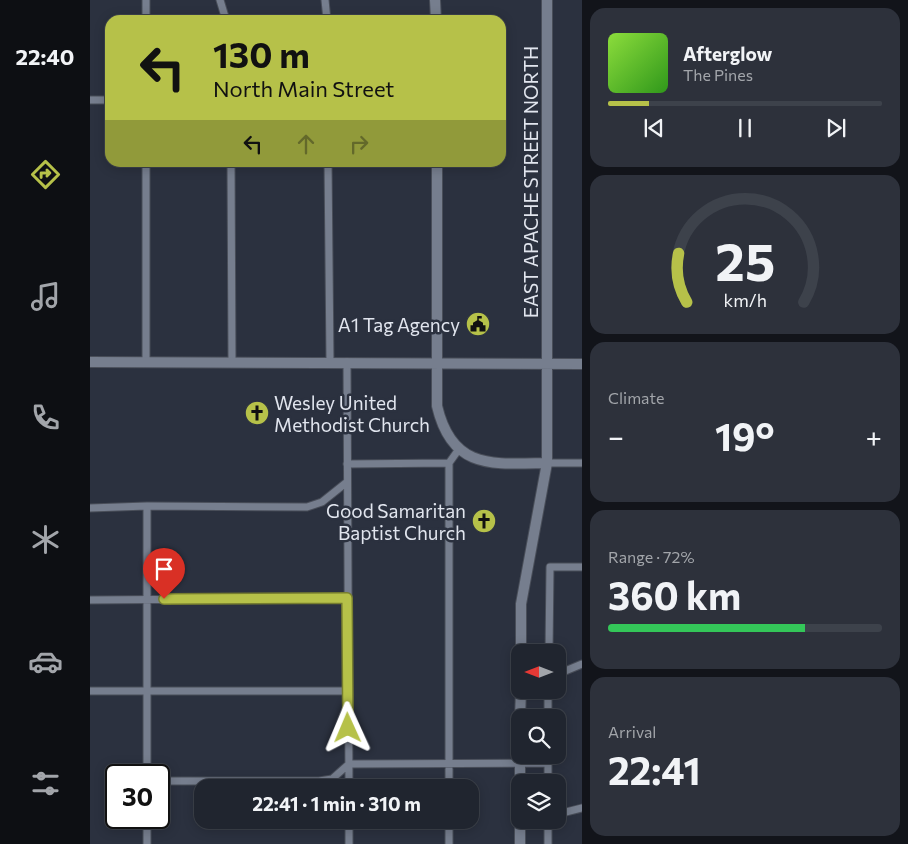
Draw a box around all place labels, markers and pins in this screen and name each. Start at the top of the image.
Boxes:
public building icon: A1 Tag Agency [465,311,491,337]
place label: A1 Tag Agency [338,313,460,336]
place label: Wesley United Methodist Church [274,391,430,436]
church icon: Wesley United Methodist Church [244,400,270,426]
place label: Good Samaritan Baptist Church [326,499,466,544]
church icon: Good Samaritan Baptist Church [471,508,497,534]
pin [143,548,185,599]

